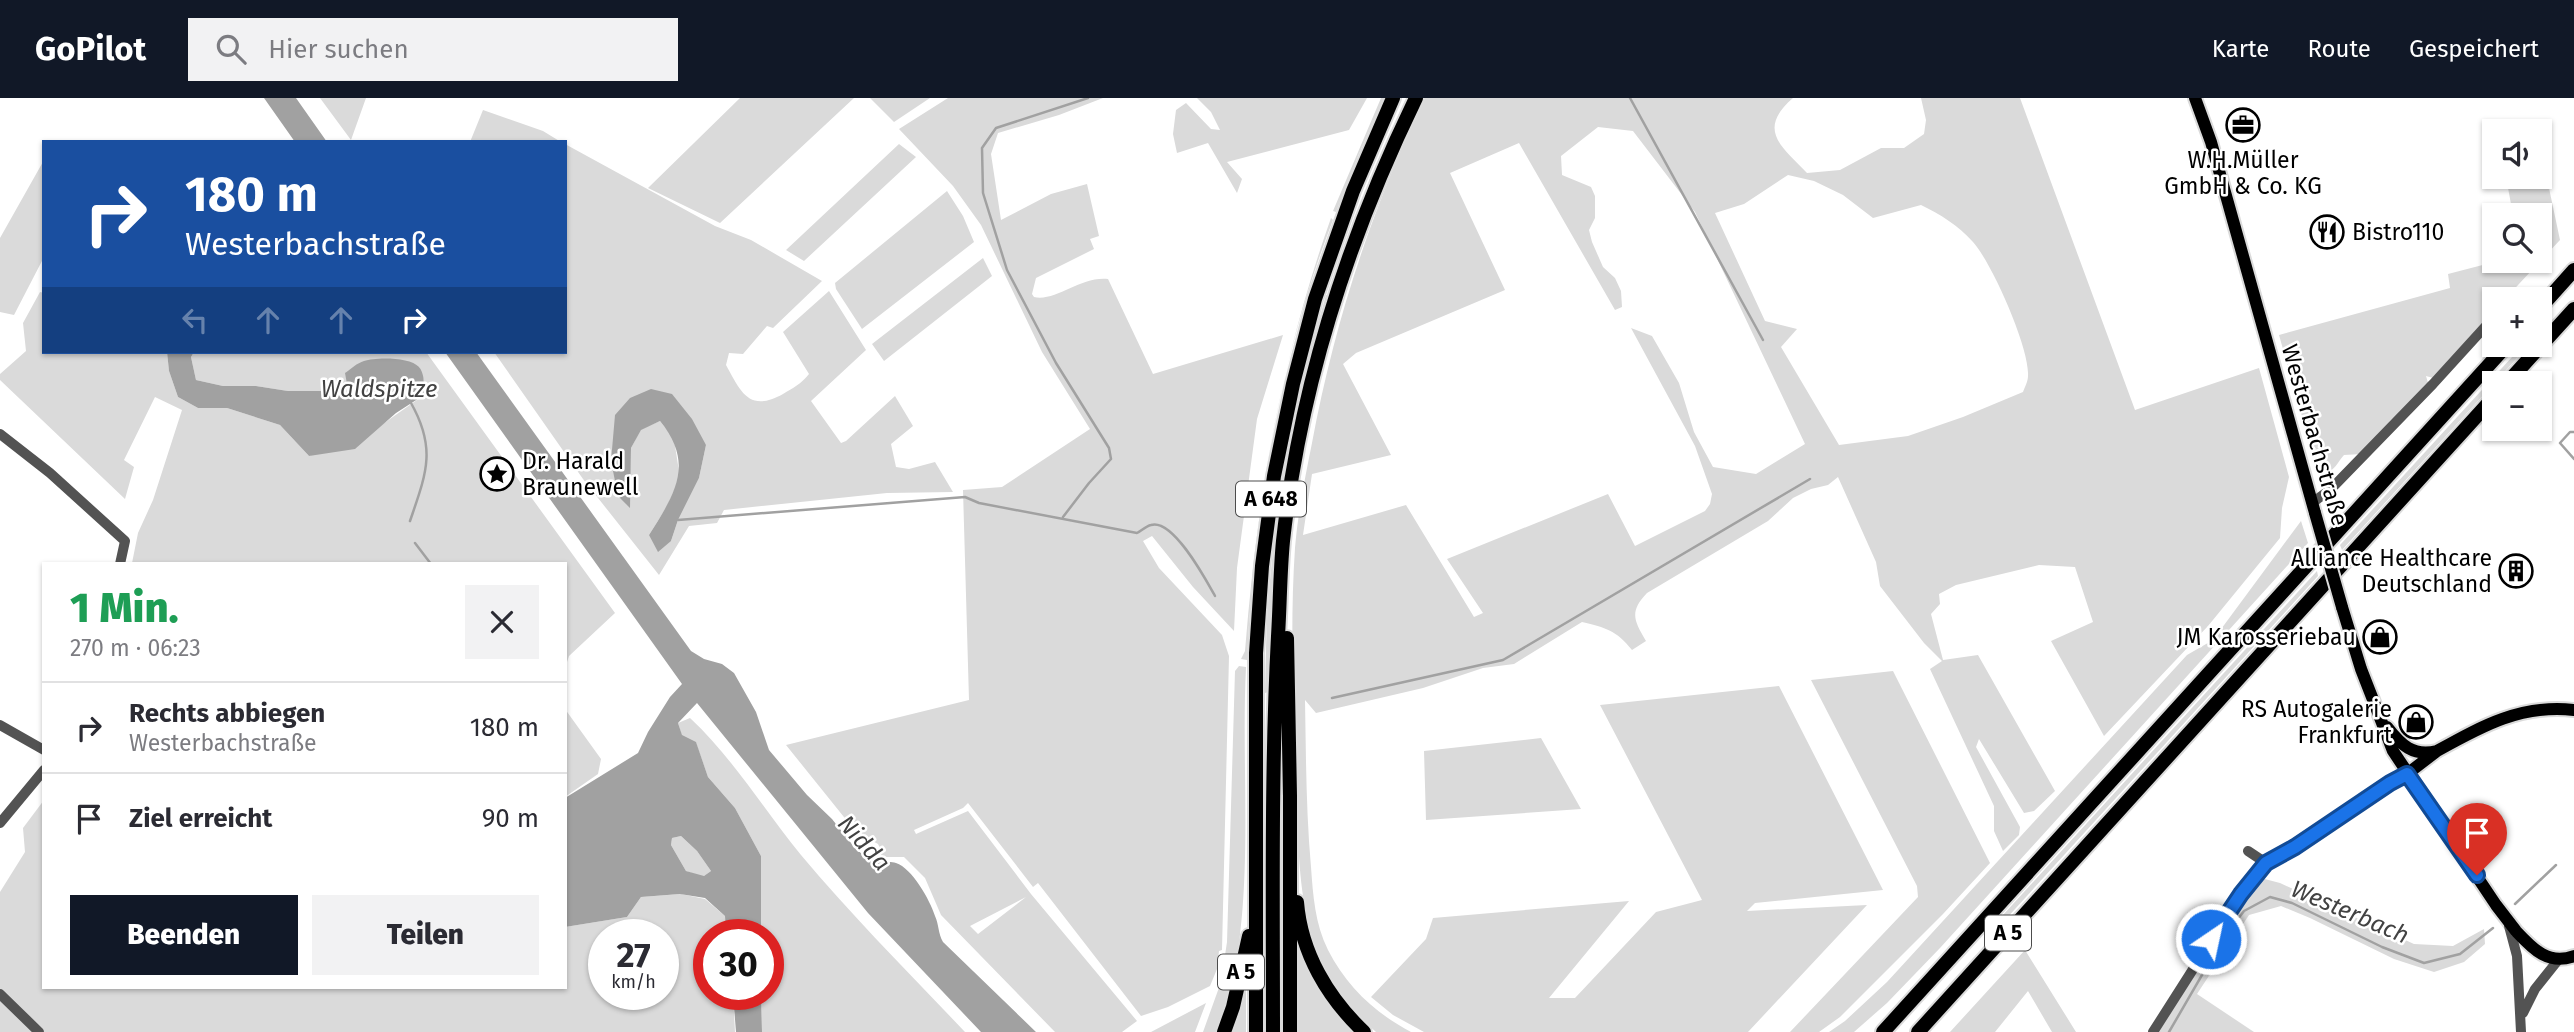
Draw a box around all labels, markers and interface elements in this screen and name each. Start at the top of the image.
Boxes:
search box [188,18,678,81]
text: GoPilot [35,29,146,69]
icon: search [212,30,250,68]
text: Hier suchen [268,34,409,65]
text: Karte [2212,35,2269,63]
text: Route [2307,35,2371,63]
text: Gespeichert [2409,35,2539,63]
office icon: W.H.Müller GmbH & Co. KG [2224,106,2262,144]
map controls [2482,119,2552,441]
button: sound [2482,119,2552,189]
place label: W.H.Müller GmbH & Co. KG [2164,146,2322,200]
text: 180 m [185,165,318,224]
icon: right [70,168,161,259]
button: search [2482,203,2552,273]
restaurant icon: Bistro110 [2308,213,2346,251]
place label: Bistro110 [2352,218,2444,246]
text: Westerbachstraße [185,225,446,263]
button: + [2482,287,2552,357]
icon: left [176,301,214,339]
icon: ahead [249,301,287,339]
icon: ahead [322,301,360,339]
icon: right [395,301,433,339]
street label: Westerbachstraße [2276,341,2354,529]
button: − [2482,371,2552,441]
water label: Waldspitze [321,375,437,403]
place label: Dr. Harald Braunewell [522,447,639,501]
place icon: Dr. Harald Braunewell [478,455,516,493]
road number: A 648 [1236,482,1306,516]
place label: Alliance Healthcare Deutschland [2291,544,2492,598]
building icon: Alliance Healthcare Deutschland [2497,552,2535,590]
text: 1 Min. [70,583,179,633]
button: close [465,585,539,659]
shop icon: JM Karosseriebau [2361,618,2399,656]
place label: JM Karosseriebau [2176,623,2356,651]
text: 270 m · 06:23 [70,634,201,662]
place label: RS Autogalerie Frankfurt [2241,695,2393,749]
text: Rechts abbiegen [129,698,325,729]
shop icon: RS Autogalerie Frankfurt [2397,703,2435,741]
icon: right [70,709,108,747]
text: 180 m [470,712,539,743]
text: Westerbachstraße [129,729,317,757]
icon: arrive [70,800,108,838]
text: Ziel erreicht [129,803,272,834]
text: 90 m [482,803,539,834]
pin [2447,803,2507,875]
water label: Nidda [832,810,896,876]
icon: arrive [2458,814,2496,852]
water label: Westerbach [2287,875,2413,949]
button: Beenden [70,895,298,975]
button: Teilen [312,895,539,975]
position arrow [2174,902,2248,976]
road number: A 5 [1985,916,2031,950]
speed limit sign: 30 [693,919,784,1010]
text: 27 [616,934,651,976]
road number: A 5 [1218,954,1264,990]
text: km/h [611,971,656,993]

